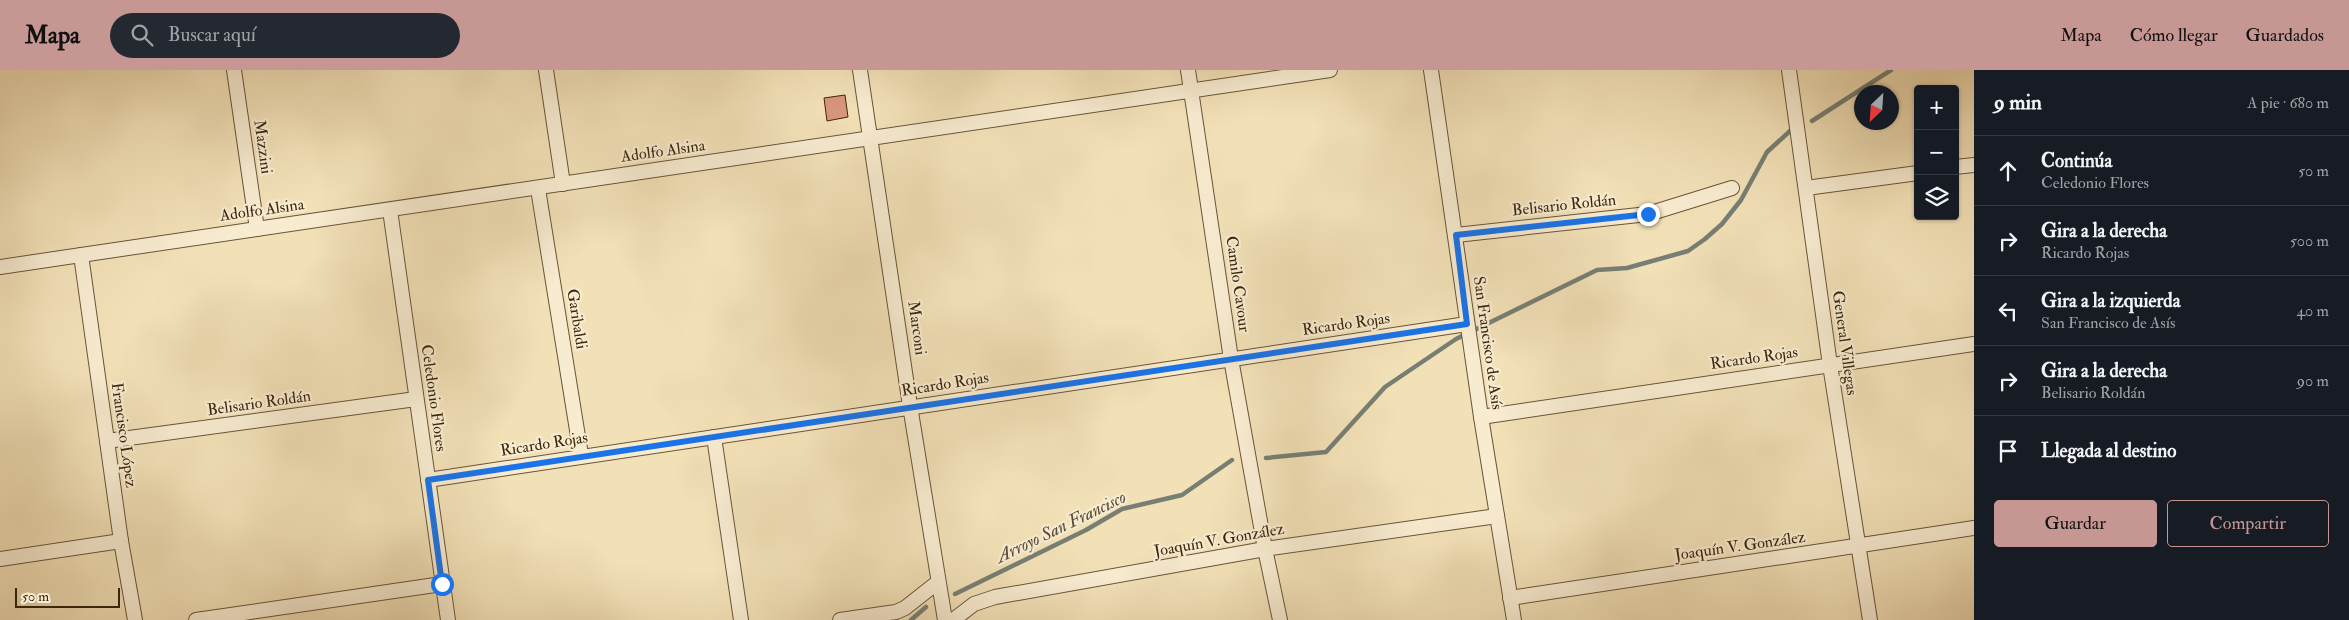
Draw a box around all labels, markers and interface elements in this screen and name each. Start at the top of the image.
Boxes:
search box [110,13,460,58]
text: Mapa [25,20,80,51]
icon: search [128,21,156,49]
text: Buscar aquí [168,23,256,47]
text: Mapa [2061,24,2102,47]
text: Cómo llegar [2130,24,2218,47]
text: Guardados [2246,24,2324,47]
north arrow [1854,85,1899,130]
map controls [1914,85,1959,220]
button: + [1914,85,1959,130]
text: 9 min [1994,89,2042,116]
text: A pie · 680 m [2247,93,2329,113]
street label: Mazzini [249,119,277,175]
button: − [1914,130,1959,175]
street label: Adolfo Alsina [619,135,707,167]
text: Continúa [2041,149,2112,173]
icon: ahead [1994,157,2022,185]
text: 50 m [2298,161,2329,181]
text: Celedonio Flores [2041,173,2149,193]
button: layers [1914,175,1959,220]
street label: Belisario Roldán [1511,190,1617,220]
street label: Adolfo Alsina [218,194,306,226]
route end [1637,203,1660,226]
text: Gira a la derecha [2041,219,2167,243]
icon: right [1994,227,2022,255]
text: 500 m [2290,231,2329,251]
street label: Camilo Cavour [1221,235,1255,333]
text: Ricardo Rojas [2041,243,2129,263]
street label: San Francisco de Asís [1469,275,1507,411]
street label: Garibaldi [562,287,592,351]
street label: General Villegas [1828,289,1862,397]
text: Gira a la izquierda [2041,289,2180,313]
icon: left [1994,297,2022,325]
street label: Marconi [903,300,931,356]
text: 40 m [2296,301,2329,321]
street label: Ricardo Rojas [1301,308,1391,340]
text: San Francisco de Asís [2041,313,2175,333]
street label: Ricardo Rojas [1709,342,1799,374]
street label: Celedonio Flores [417,343,451,453]
text: Gira a la derecha [2041,359,2167,383]
street label: Ricardo Rojas [900,367,990,401]
icon: right [1994,367,2022,395]
text: 90 m [2297,371,2329,391]
street label: Francisco López [106,381,141,489]
text: Belisario Roldán [2041,383,2145,403]
street label: Belisario Roldán [206,386,312,420]
street label: Ricardo Rojas [499,427,589,461]
icon: arrive [1994,437,2022,465]
text: Llegada al destino [2041,439,2176,463]
water label: Arroyo San Francisco [990,486,1130,569]
button: Guardar [1994,500,2157,547]
button: Compartir [2167,500,2329,547]
street label: Joaquín V. González [1151,519,1286,562]
street label: Joaquín V. González [1672,527,1807,566]
route start [431,573,454,596]
scale bar [15,585,120,608]
text: 50 m [22,588,49,605]

